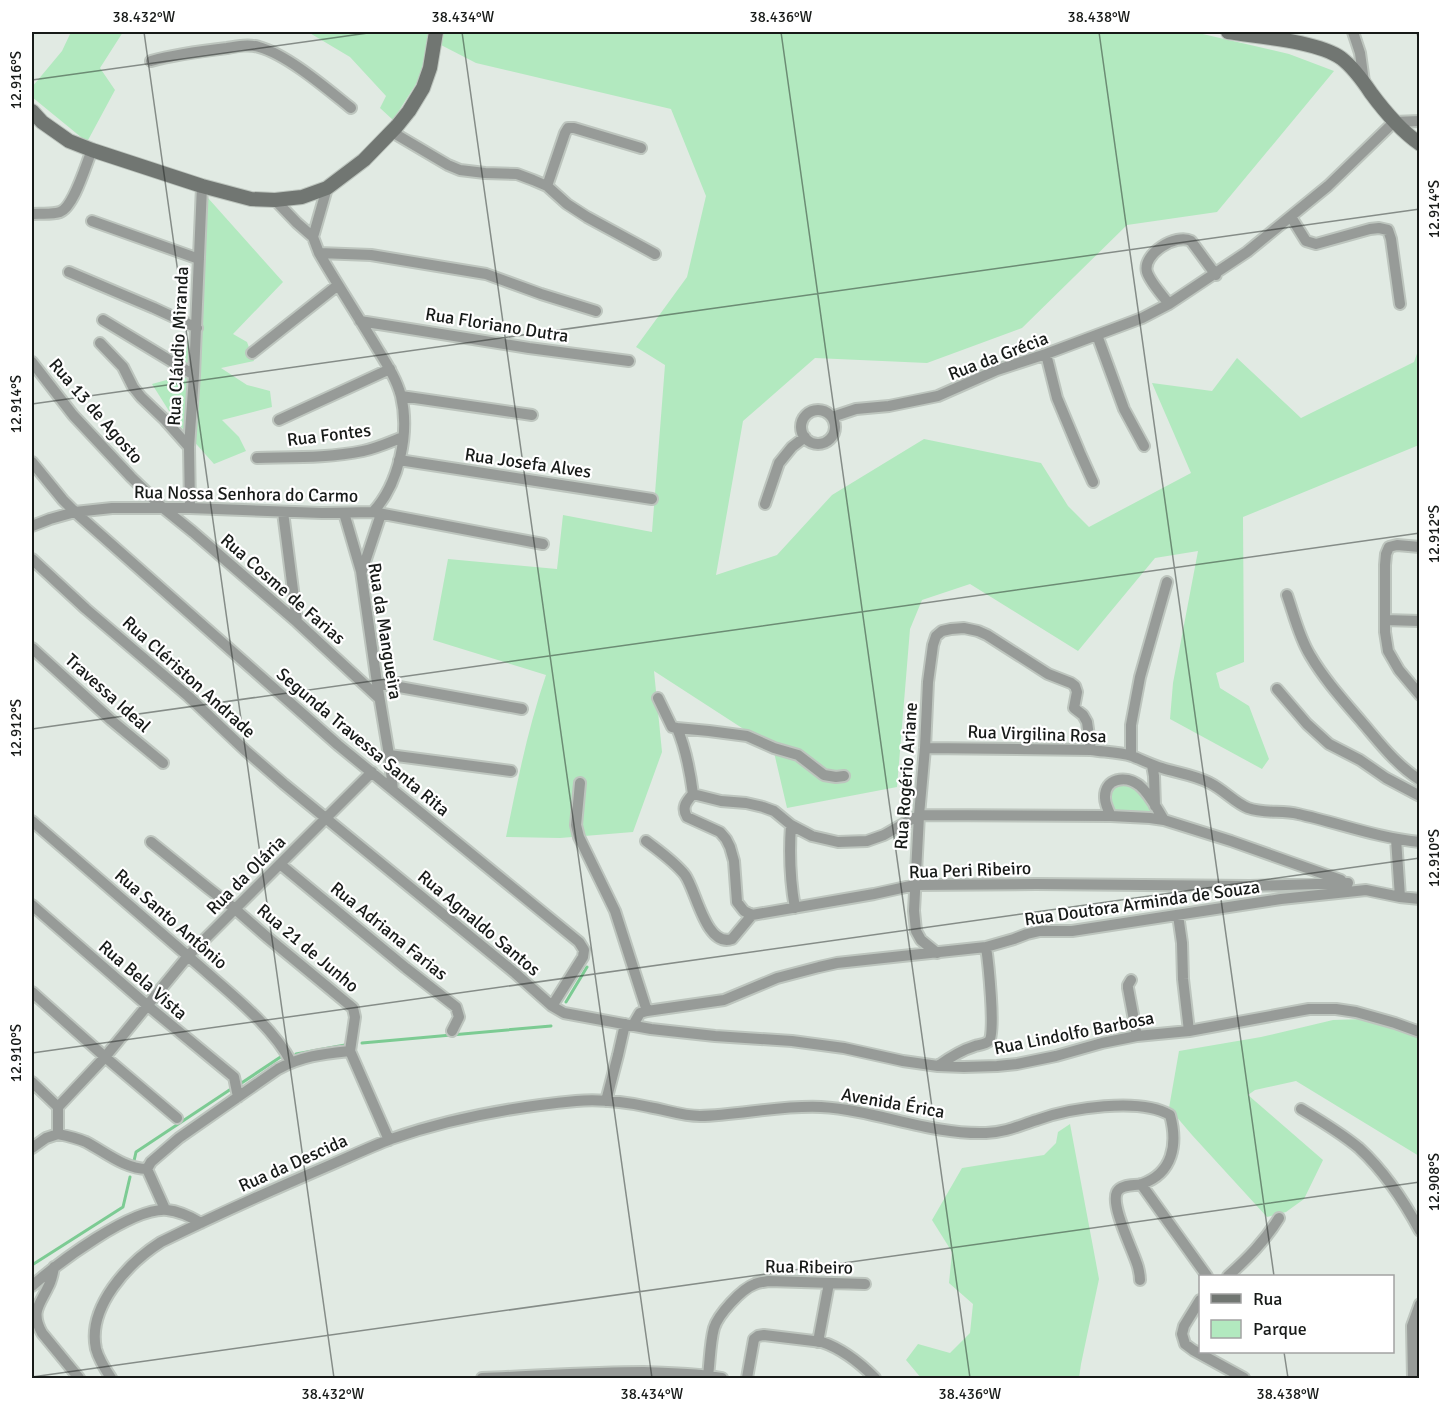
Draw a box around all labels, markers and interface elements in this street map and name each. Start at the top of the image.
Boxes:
text: 38.432°W [113,8,176,26]
text: 38.434°W [432,8,495,26]
text: 38.436°W [750,8,813,26]
text: 38.438°W [1068,8,1131,26]
text: 12.916°S [7,51,25,109]
text: 12.914°S [1425,180,1443,238]
street label: Rua Cláudio Miranda [163,266,193,426]
street label: Rua Floriano Dutra [424,303,570,347]
street label: Rua da Grécia [945,327,1051,385]
street label: Rua 13 de Agosto [44,354,148,468]
text: 12.914°S [7,375,25,433]
street label: Rua Fontes [286,419,372,451]
street label: Rua Josefa Alves [463,443,593,483]
street label: Rua Nossa Senhora do Carmo [134,481,358,507]
text: 12.912°S [1425,505,1443,563]
street label: Rua Cosme de Farias [216,529,350,649]
street label: Rua da Mangueira [363,561,407,701]
street label: Rua Clériston Andrade [118,611,260,743]
street label: Travessa Ideal [61,649,155,737]
street label: Segunda Travessa Santa Rita [272,663,454,821]
text: 12.912°S [7,699,25,757]
street label: Rua Rogério Ariane [890,702,922,850]
street label: Rua Virgilina Rosa [967,721,1107,747]
text: 12.910°S [1425,829,1443,887]
street label: Rua da Olária [202,831,290,919]
street label: Rua Peri Ribeiro [908,857,1032,883]
street label: Rua Santo Antônio [110,864,232,974]
street label: Rua Agnaldo Santos [413,865,545,981]
street label: Rua Doutora Arminda de Souza [1023,876,1261,930]
street label: Rua Adriana Farias [326,877,452,985]
street label: Rua 21 de Junho [253,899,363,997]
street label: Rua Bela Vista [94,936,192,1024]
street label: Rua Lindolfo Barbosa [992,1007,1156,1059]
text: 12.910°S [7,1024,25,1082]
street label: Avenida Érica [840,1083,946,1123]
street label: Rua da Descida [235,1129,351,1197]
text: 12.908°S [1425,1153,1443,1211]
street label: Rua Ribeiro [765,1255,853,1279]
legend [1199,1275,1394,1353]
text: Rua [1253,1288,1282,1310]
text: Parque [1253,1318,1307,1340]
text: 38.432°W [302,1385,365,1403]
text: 38.434°W [621,1385,684,1403]
text: 38.436°W [939,1385,1002,1403]
text: 38.438°W [1257,1385,1320,1403]

